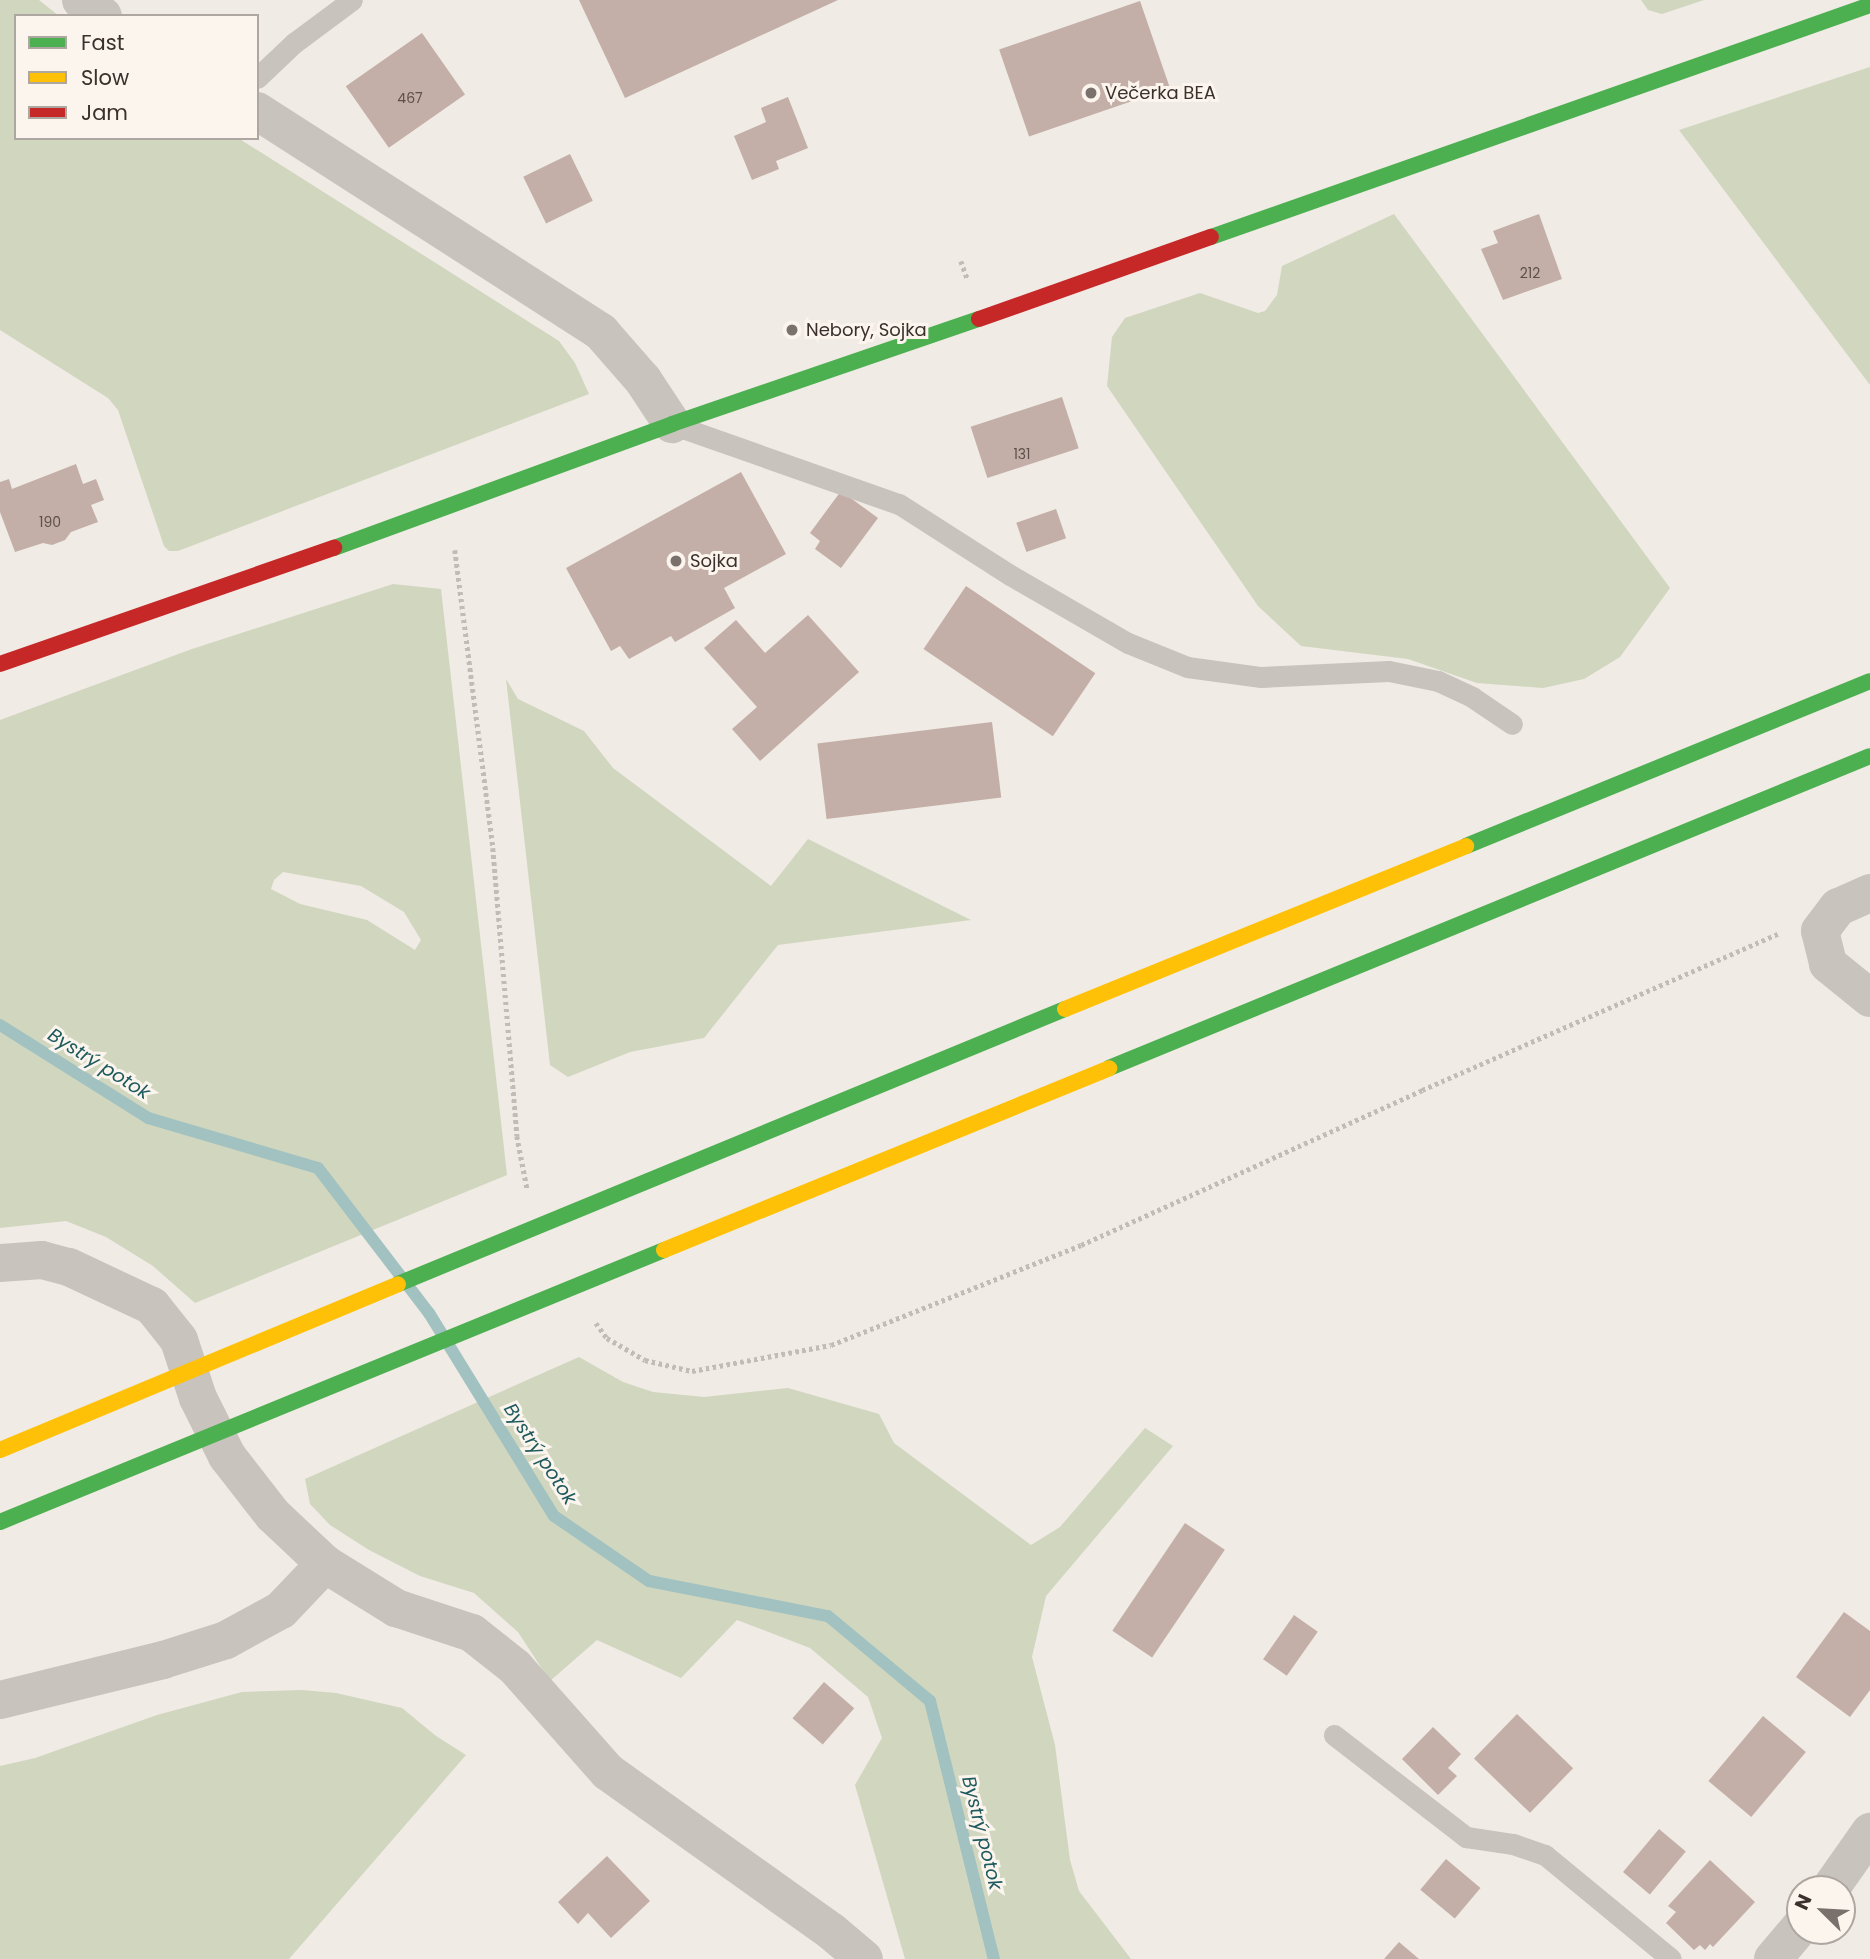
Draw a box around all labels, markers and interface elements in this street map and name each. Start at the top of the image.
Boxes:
legend [14,14,259,140]
text: Fast [81,28,124,57]
text: Slow [81,63,129,92]
place label: Večerka BEA [1105,82,1216,104]
marker: Večerka BEA [1083,85,1099,101]
house number: 467 [397,90,423,106]
text: Jam [81,98,128,127]
house number: 212 [1520,265,1540,281]
place label: Nebory, Sojka [806,319,927,341]
marker: Nebory, Sojka [784,322,800,338]
house number: 131 [1013,446,1031,462]
house number: 190 [39,514,61,530]
place label: Sojka [690,550,738,572]
marker: Sojka [668,553,684,569]
water label: Bystrý potok [44,1023,154,1105]
water label: Bystrý potok [499,1399,581,1509]
water label: Bystrý potok [957,1774,1007,1892]
north arrow [1786,1875,1856,1945]
text: N [1788,1890,1818,1914]

